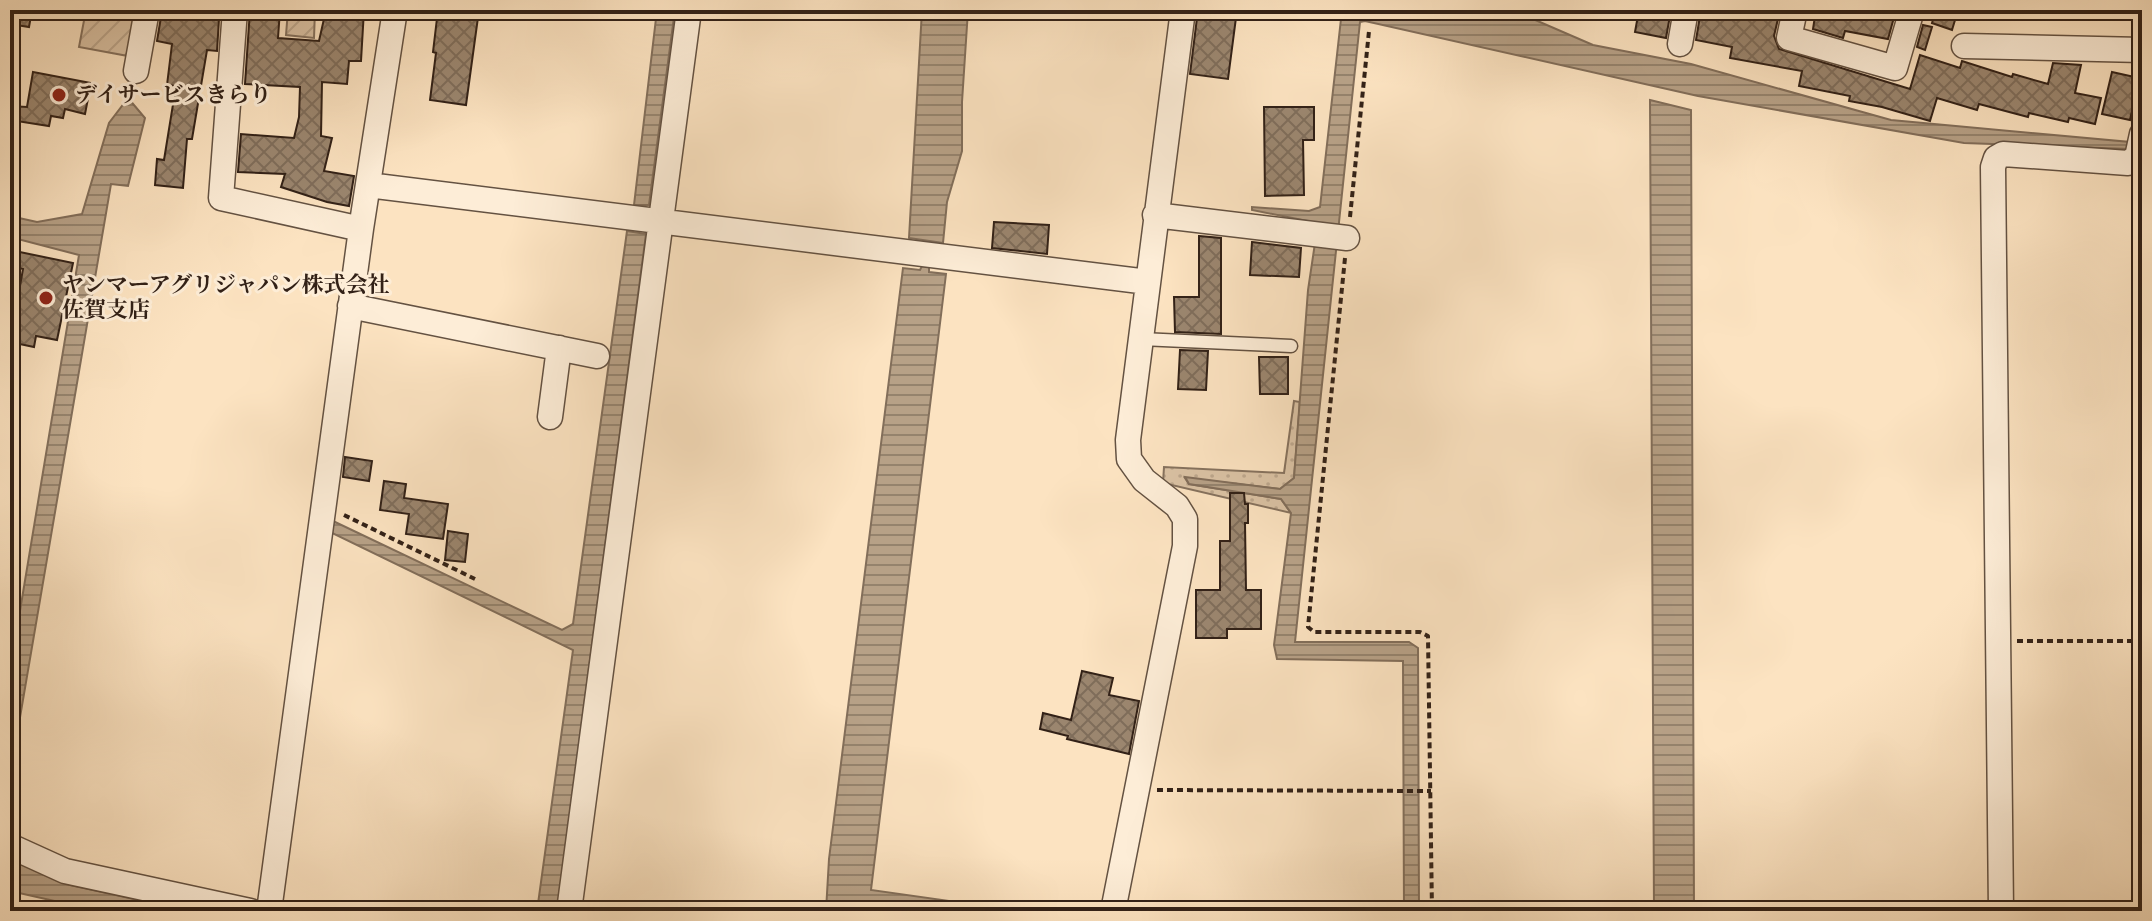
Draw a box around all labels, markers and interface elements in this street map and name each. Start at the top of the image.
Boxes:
place label: デイサービスきらり [75,80,271,110]
marker: デイサービスきらり [50,86,68,104]
place label: ヤンマーアグリジャパン株式会社 佐賀支店 [62,270,390,325]
marker: ヤンマーアグリジャパン株式会社 佐賀支店 [37,289,55,307]

